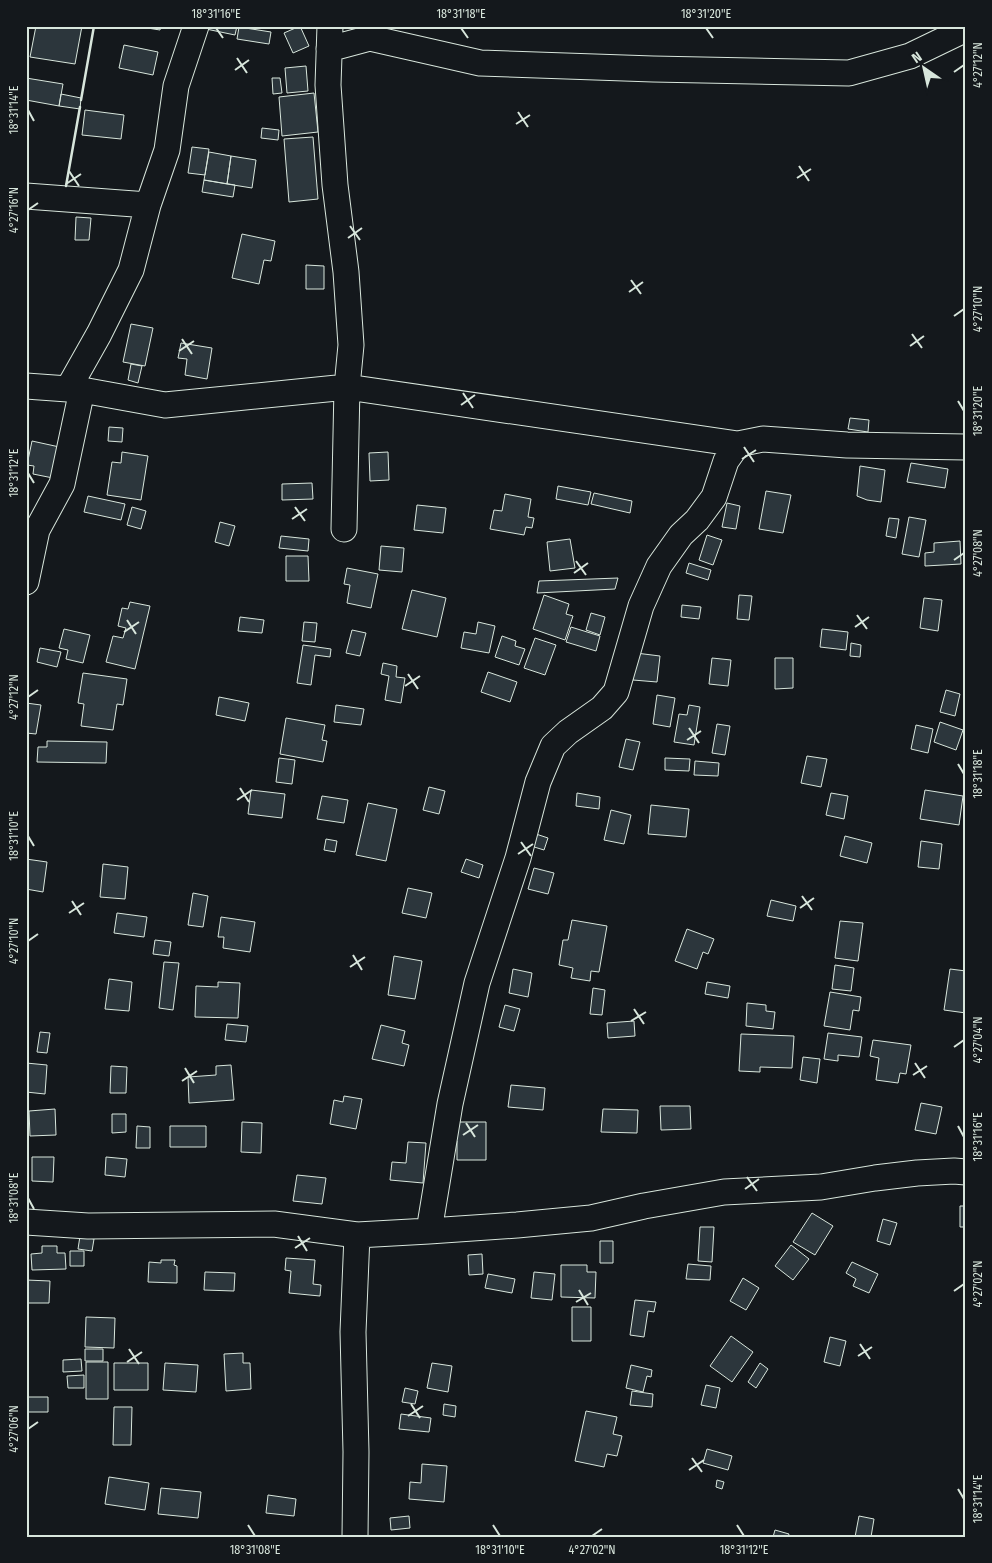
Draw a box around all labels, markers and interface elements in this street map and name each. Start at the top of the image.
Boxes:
text: 18°31'16"E [191,7,241,21]
text: 18°31'18"E [436,7,486,21]
text: 18°31'20"E [681,7,731,21]
north arrow [900,42,950,92]
text: 4°27'12"N [971,42,985,88]
text: N [909,48,925,67]
text: 18°31'14"E [7,85,21,134]
text: 4°27'16"N [7,187,21,233]
text: 4°27'10"N [971,286,985,332]
text: 18°31'20"E [971,386,985,436]
text: 18°31'12"E [7,448,21,497]
text: 4°27'08"N [971,529,985,577]
text: 4°27'12"N [7,674,21,720]
text: 18°31'18"E [971,749,985,799]
text: 18°31'10"E [7,811,21,861]
text: 4°27'10"N [7,918,21,964]
text: 4°27'04"N [971,1016,985,1064]
text: 18°31'16"E [971,1112,985,1162]
text: 18°31'08"E [7,1172,21,1223]
text: 4°27'02"N [971,1260,985,1308]
text: 4°27'06"N [7,1405,21,1453]
text: 18°31'14"E [971,1474,985,1523]
text: 18°31'08"E [230,1543,281,1557]
text: 18°31'10"E [475,1543,525,1557]
text: 4°27'02"N [568,1543,616,1557]
text: 18°31'12"E [720,1543,769,1557]

